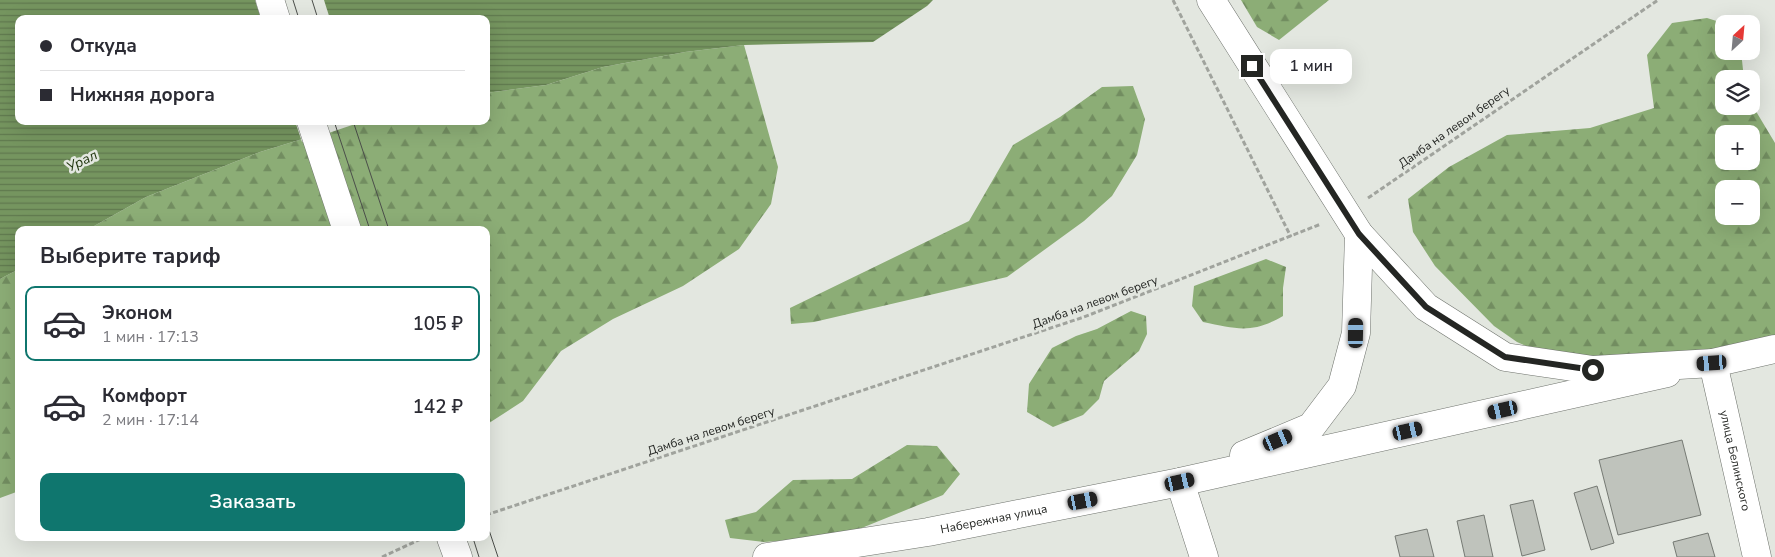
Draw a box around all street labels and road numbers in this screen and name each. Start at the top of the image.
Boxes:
street label: Дамба на левом берегу [1395,82,1514,172]
street label: Дамба на левом берегу [1030,272,1161,332]
street label: Дамба на левом берегу [645,403,777,459]
street label: улица Белинского [1716,409,1754,513]
street label: Набережная улица [939,501,1049,537]

